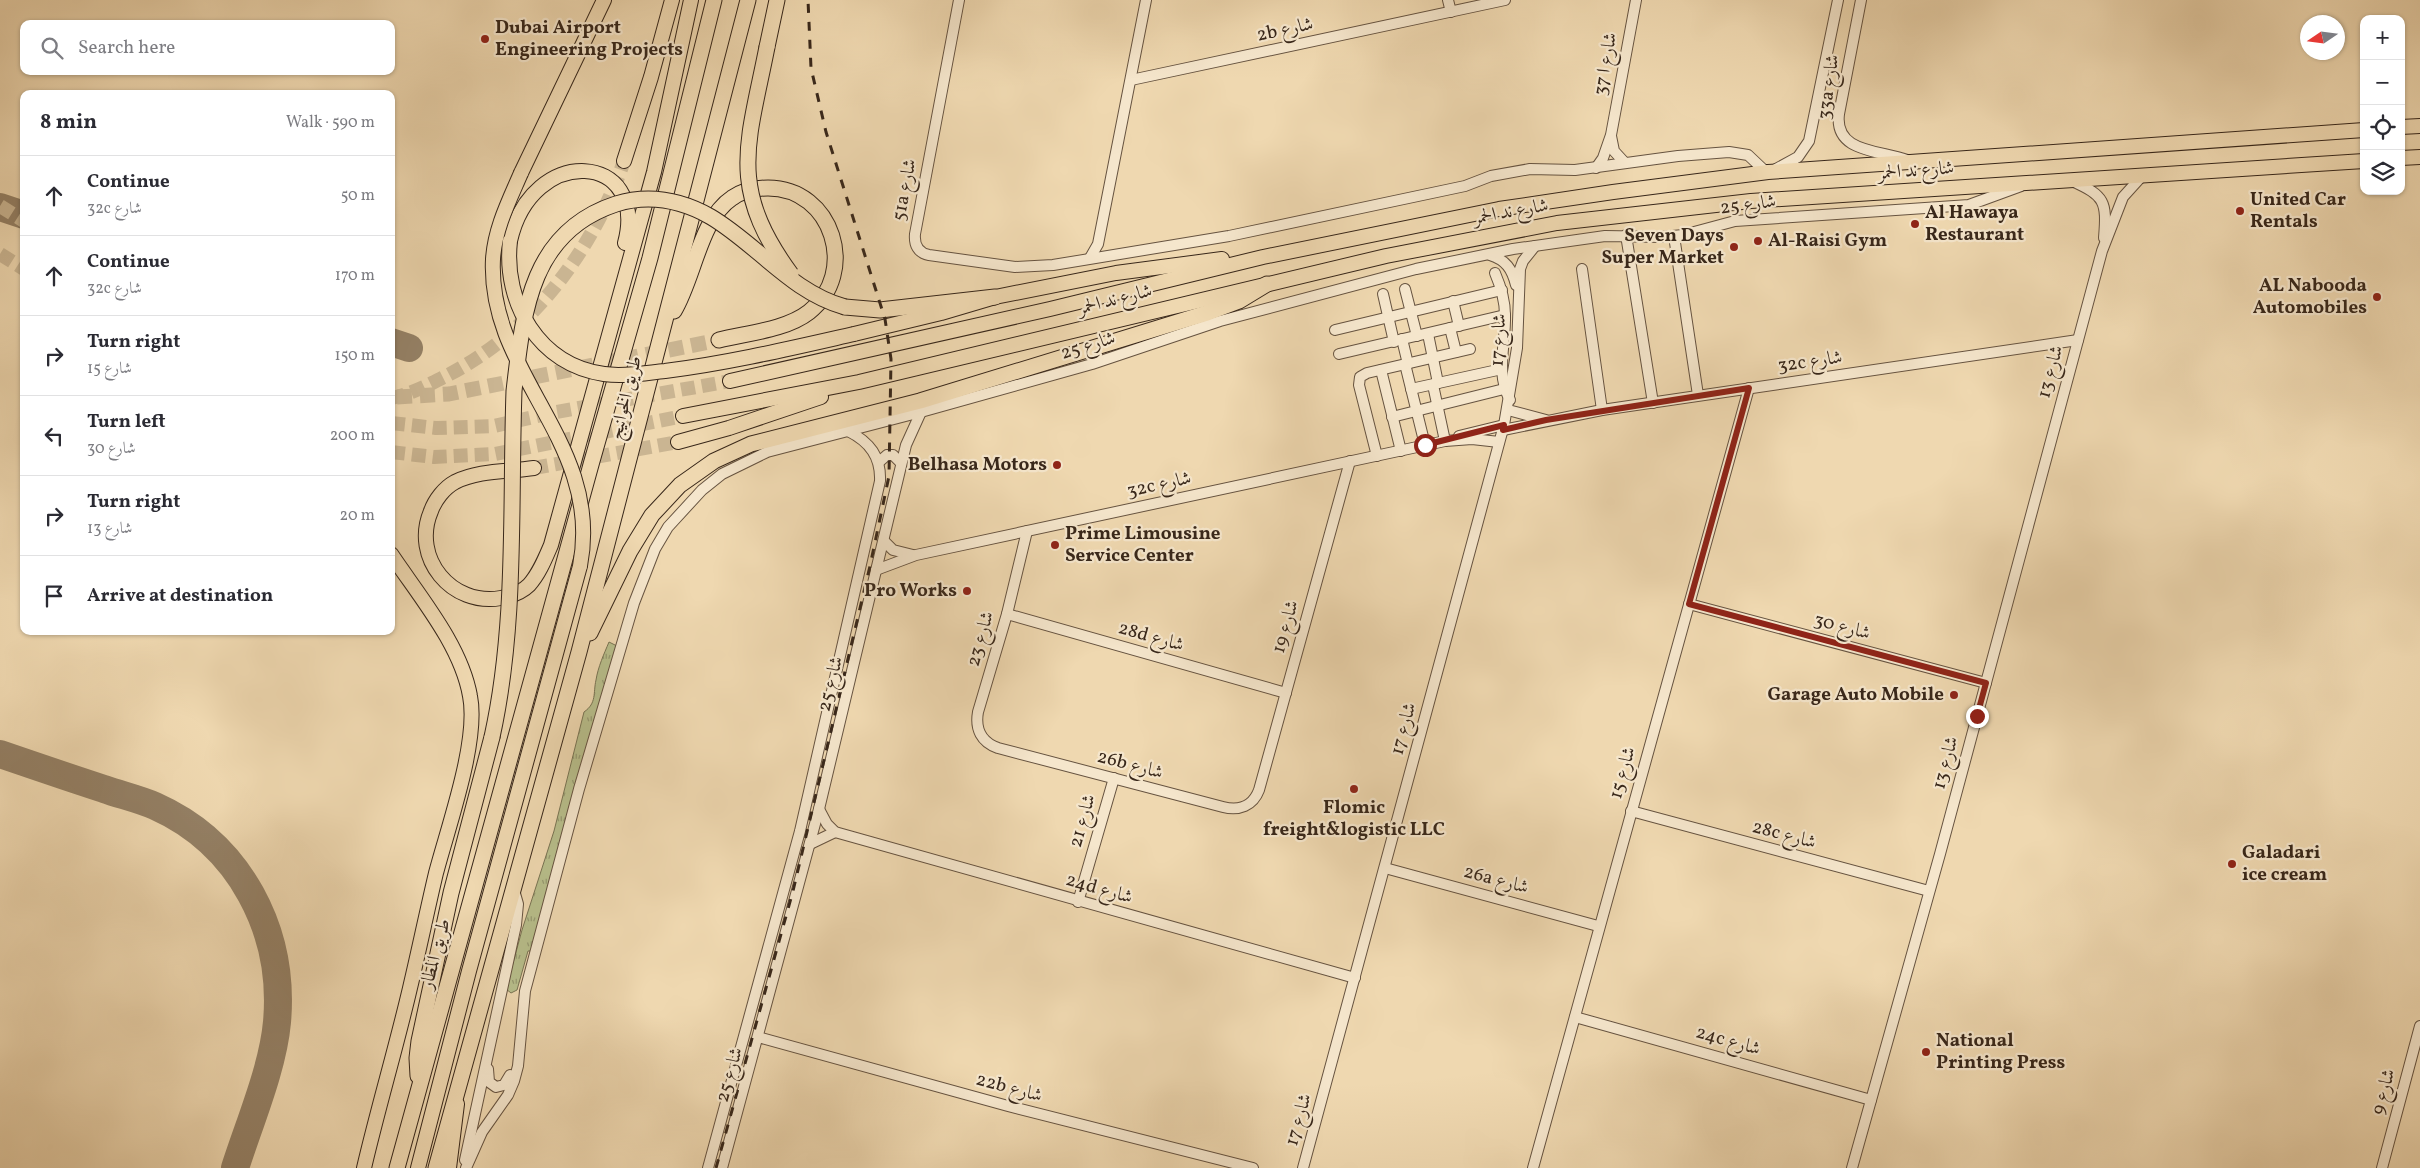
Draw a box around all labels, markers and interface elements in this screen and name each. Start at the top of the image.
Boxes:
street label: 2b شارع [1254,11,1316,50]
place label: Dubai Airport Engineering Projects [495,15,683,63]
north arrow [2300,15,2345,60]
map controls [2360,15,2405,195]
button: + [2360,15,2405,60]
search box [20,20,395,75]
street label: شارع ا 37 [1588,30,1625,98]
marker: Dubai Airport Engineering Projects [479,33,491,45]
icon: search [38,34,66,62]
text: Search here [78,35,175,61]
street label: 33a شارع [1812,53,1847,121]
button: − [2360,60,2405,105]
button: locate [2360,105,2405,150]
text: 8 min [40,108,97,137]
text: Walk · 590 m [286,112,375,134]
button: layers [2360,150,2405,195]
street label: شارع ند الحمر [1875,155,1955,188]
street label: 51a شارع [886,157,925,223]
text: Continue [87,169,170,195]
icon: ahead [40,182,68,210]
text: 50 m [341,185,375,207]
place label: United Car Rentals [2250,187,2346,235]
street label: شارع 25 [1719,189,1778,222]
street label: شارع ند الحمر [1469,193,1551,233]
text: 32c شارع [87,198,142,220]
place label: Al Hawaya Restaurant [1925,200,2024,248]
marker: United Car Rentals [2234,205,2246,217]
marker: Al Hawaya Restaurant [1909,218,1921,230]
place label: Seven Days Super Market [1601,223,1724,271]
place label: Al-Raisi Gym [1768,228,1887,254]
marker: Al-Raisi Gym [1752,235,1764,247]
marker: Seven Days Super Market [1728,241,1740,253]
text: Continue [87,249,170,275]
icon: ahead [40,262,68,290]
text: 170 m [335,265,375,287]
place label: AL Nabooda Automobiles [2253,273,2367,321]
text: 32c شارع [87,278,142,300]
street label: شارع ند الحمر [1073,278,1155,323]
marker: AL Nabooda Automobiles [2371,291,2383,303]
street label: شارع 17 [1485,313,1514,367]
street label: شارع 25 [1057,325,1119,368]
text: Turn right [87,329,180,355]
icon: right [40,342,68,370]
street label: شارع 13 [2031,343,2072,402]
text: 150 m [334,345,375,367]
street label: 32c شارع [1776,345,1844,380]
street label: طريق الخوانيج [603,353,652,444]
text: شارع 15 [87,358,132,380]
text: Turn left [87,409,166,435]
icon: left [40,422,68,450]
text: 200 m [330,425,375,447]
route start [1414,434,1437,457]
text: شارع 30 [87,438,136,460]
place label: Belhasa Motors [908,452,1047,478]
marker: Belhasa Motors [1051,459,1063,471]
street label: 32c شارع [1124,466,1194,505]
text: Turn right [87,489,180,515]
icon: right [40,502,68,530]
text: 20 m [340,505,375,527]
text: شارع 13 [87,518,132,540]
place label: Prime Limousine Service Center [1065,521,1221,569]
marker: Prime Limousine Service Center [1049,539,1061,551]
place label: Pro Works [864,578,957,604]
icon: arrive [40,582,68,610]
text: Arrive at destination [87,583,273,609]
marker: Pro Works [961,585,973,597]
street label: شارع 19 [1266,597,1307,657]
street label: شارع 30 [1811,607,1873,648]
street label: شارع 23 [961,608,1002,670]
street label: 28d شارع [1115,615,1187,660]
street label: شارع 25 [812,654,851,715]
place label: Garage Auto Mobile [1768,682,1944,708]
marker: Garage Auto Mobile [1948,689,1960,701]
street label: شارع 17 [1385,700,1424,758]
route end [1966,705,1989,728]
street label: شارع 13 [1926,734,1967,793]
street label: 26b شارع [1094,744,1166,787]
street label: شارع 15 [1603,744,1644,802]
marker: Flomic freight&logistic LLC [1348,783,1360,795]
street label: شارع 21 [1063,791,1104,851]
place label: Flomic freight&logistic LLC [1263,795,1445,843]
street label: 28c شارع [1749,814,1819,857]
place label: Galadari ice cream [2242,840,2327,888]
marker: Galadari ice cream [2226,858,2238,870]
street label: 26a شارع [1460,859,1531,902]
street label: 24d شارع [1062,867,1135,912]
street label: طريق المطار [414,916,458,994]
street label: 24c شارع [1692,1019,1763,1064]
place label: National Printing Press [1936,1028,2066,1076]
street label: شارع 25 [710,1044,751,1106]
marker: National Printing Press [1920,1046,1932,1058]
street label: شارع 9 [2365,1066,2404,1118]
street label: 22b شارع [973,1067,1045,1110]
street label: شارع 17 [1279,1091,1320,1150]

